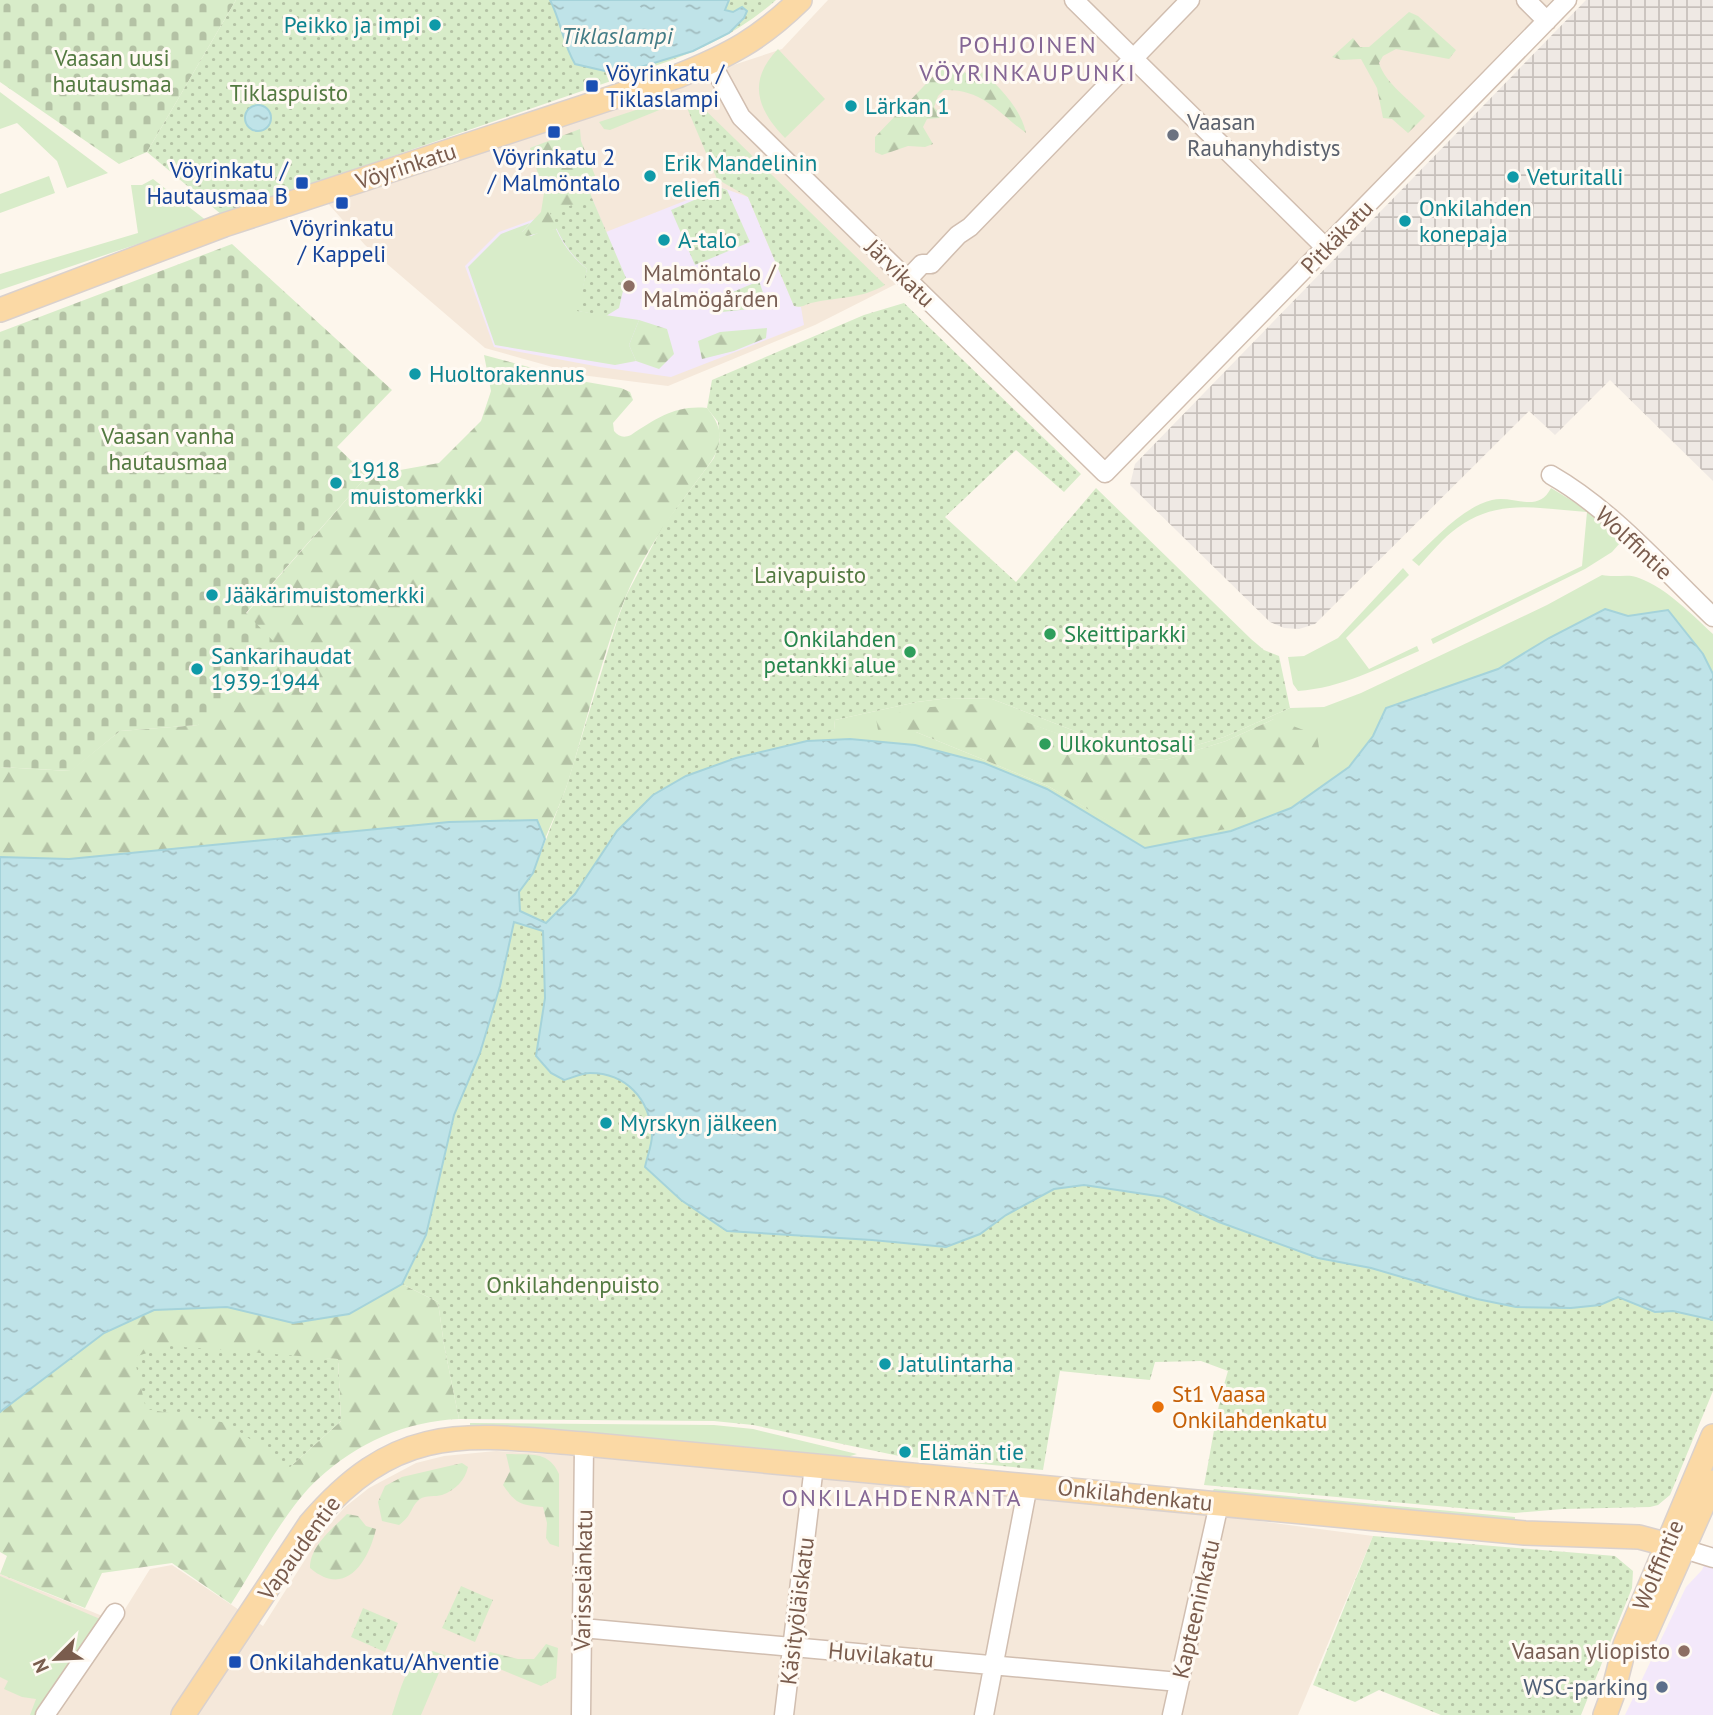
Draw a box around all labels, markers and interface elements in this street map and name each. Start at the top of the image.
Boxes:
place label: Peikko ja impi [284,10,421,39]
marker: Peikko ja impi [427,17,443,33]
water label: Tiklaslampi [561,20,674,51]
district label: POHJOINEN VÖYRINKAUPUNKI [918,29,1137,88]
park label: Vaasan uusi hautausmaa [52,43,172,98]
place label: Vöyrinkatu / Tiklaslampi [605,58,725,113]
park label: Tiklaspuisto [230,78,348,107]
marker: Vöyrinkatu / Tiklaslampi [584,78,600,94]
place label: Lärkan 1 [865,91,950,120]
marker: Lärkan 1 [843,98,859,114]
place label: Vaasan Rauhanyhdistys [1186,107,1341,162]
marker: Vöyrinkatu 2 / Malmöntalo [546,124,562,140]
marker: Vaasan Rauhanyhdistys [1165,127,1181,143]
street label: Vöyrinkatu [351,136,460,196]
place label: Vöyrinkatu 2 / Malmöntalo [487,142,620,197]
place label: Erik Mandelinin reliefi [664,148,817,203]
place label: Vöyrinkatu / Hautausmaa B [146,155,289,210]
place label: Veturitalli [1526,162,1623,191]
marker: Erik Mandelinin reliefi [642,168,658,184]
marker: Veturitalli [1505,169,1521,185]
marker: Vöyrinkatu / Hautausmaa B [294,175,310,191]
place label: Onkilahden konepaja [1419,193,1532,248]
street label: Pitkäkatu [1294,194,1379,280]
marker: Vöyrinkatu / Kappeli [334,195,350,211]
place label: Vöyrinkatu / Kappeli [289,213,394,268]
marker: Onkilahden konepaja [1397,213,1413,229]
place label: A-talo [678,225,737,254]
marker: A-talo [656,232,672,248]
street label: Järvikatu [859,232,941,313]
place label: Malmöntalo / Malmögården [643,258,779,313]
marker: Malmöntalo / Malmögården [621,278,637,294]
place label: Huoltorakennus [429,359,585,388]
marker: Huoltorakennus [407,366,423,382]
park label: Vaasan vanha hautausmaa [100,421,235,476]
place label: 1918 muistomerkki [350,455,483,510]
marker: 1918 muistomerkki [328,475,344,491]
street label: Wolffintie [1590,500,1679,586]
park label: Laivapuisto [754,560,866,589]
place label: Jääkärimuistomerkki [225,580,425,609]
marker: Jääkärimuistomerkki [204,587,220,603]
place label: Skeittiparkki [1064,619,1186,648]
place label: Onkilahden petankki alue [764,624,896,679]
marker: Skeittiparkki [1042,626,1058,642]
place label: Sankarihaudat 1939-1944 [211,641,352,696]
marker: Onkilahden petankki alue [902,644,918,660]
marker: Sankarihaudat 1939-1944 [189,661,205,677]
place label: Ulkokuntosali [1059,729,1194,758]
marker: Ulkokuntosali [1037,736,1053,752]
place label: Myrskyn jälkeen [620,1108,777,1137]
marker: Myrskyn jälkeen [598,1115,614,1131]
park label: Onkilahdenpuisto [486,1270,660,1299]
place label: Jatulintarha [898,1349,1014,1378]
marker: Jatulintarha [877,1356,893,1372]
place label: St1 Vaasa Onkilahdenkatu [1172,1379,1327,1434]
marker: St1 Vaasa Onkilahdenkatu [1150,1399,1166,1415]
place label: Elämän tie [919,1437,1024,1466]
marker: Elämän tie [897,1444,913,1460]
street label: Onkilahdenkatu [1056,1472,1214,1517]
district label: ONKILAHDENRANTA [781,1482,1023,1513]
street label: Vapaudentie [250,1490,346,1606]
street label: Varisselänkatu [567,1509,598,1652]
street label: Wolffintie [1626,1515,1689,1614]
street label: Käsityöläiskatu [773,1535,820,1686]
street label: Kapteeninkatu [1165,1537,1226,1681]
north arrow [21,1624,91,1694]
street label: Huvilakatu [827,1635,935,1674]
place label: Vaasan yliopisto [1511,1636,1670,1665]
marker: Vaasan yliopisto [1676,1643,1692,1659]
place label: Onkilahdenkatu/Ahventie [249,1647,499,1676]
marker: Onkilahdenkatu/Ahventie [227,1654,243,1670]
text: N [27,1655,54,1676]
place label: WSC-parking [1523,1672,1648,1701]
marker: WSC-parking [1654,1679,1670,1695]

